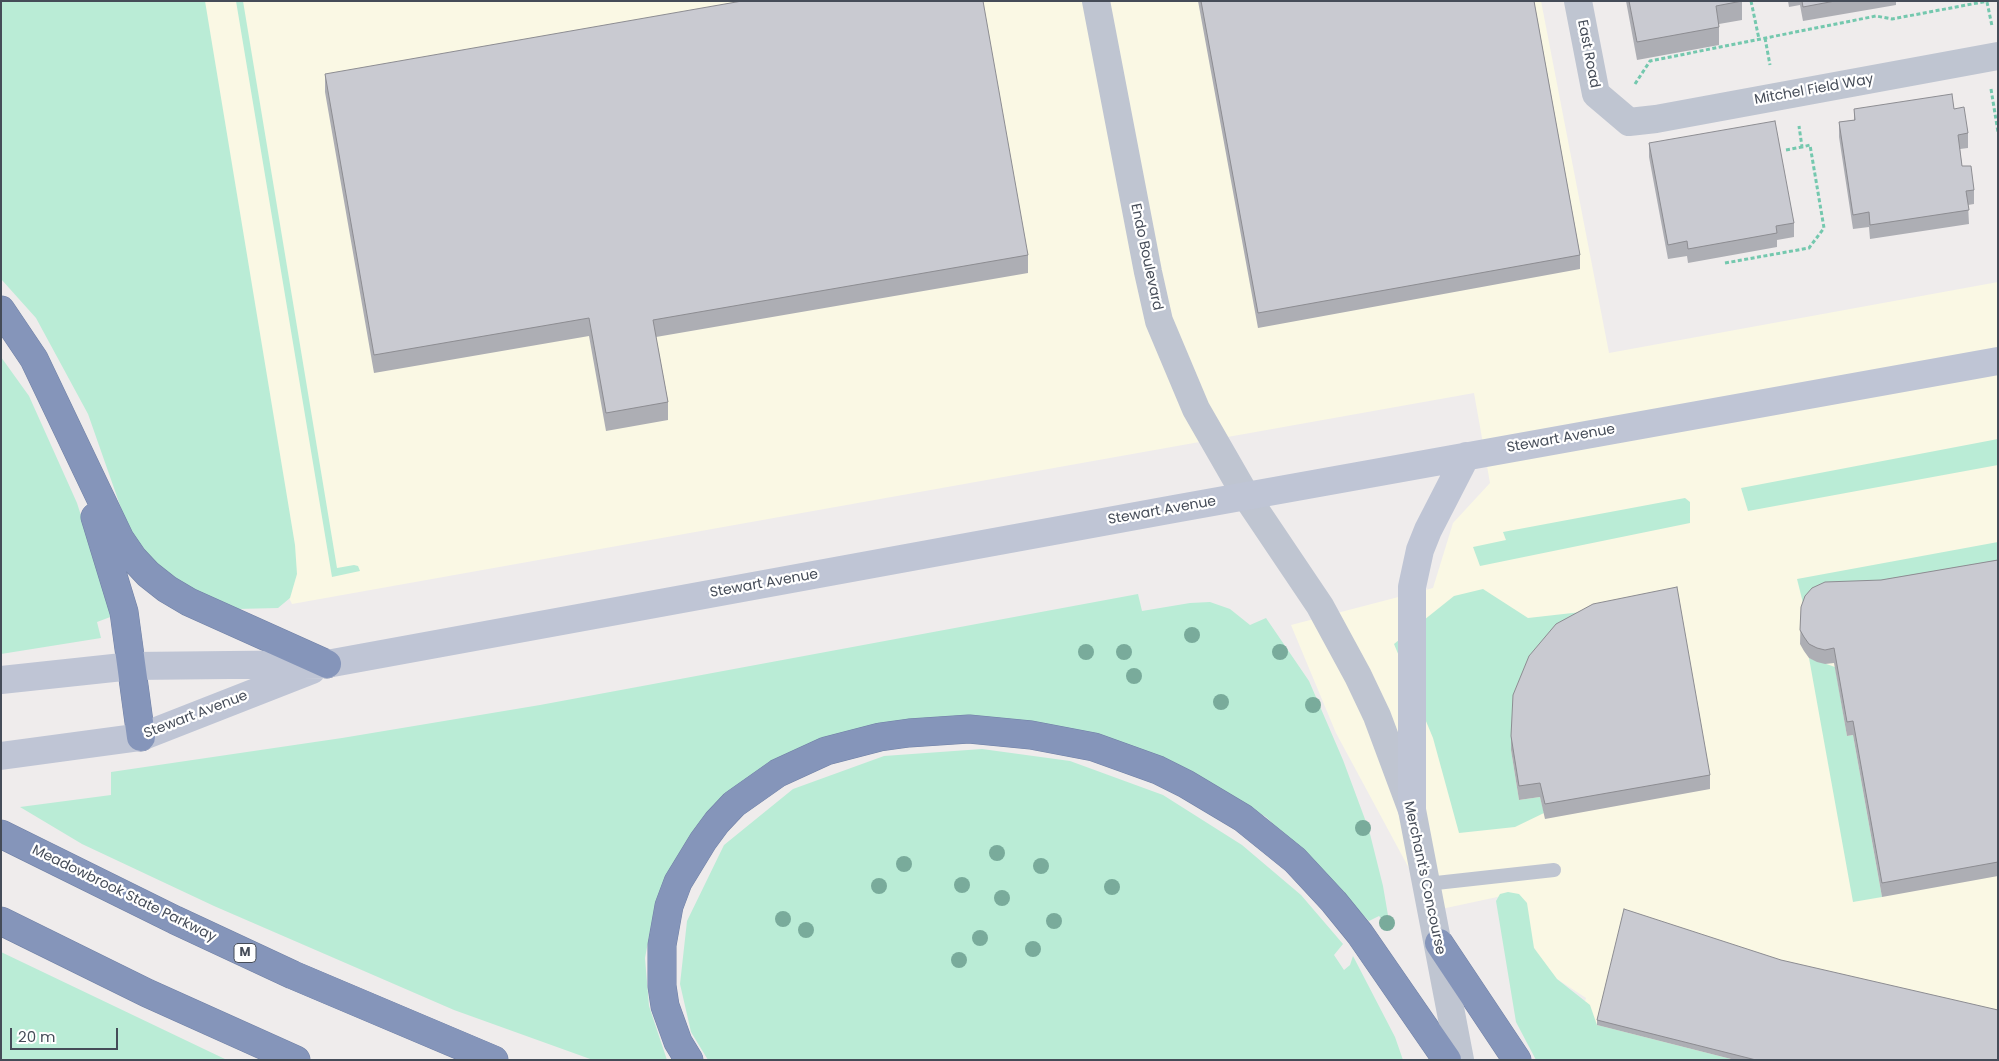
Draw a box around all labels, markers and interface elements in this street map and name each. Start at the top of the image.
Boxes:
street label: East Road [1573,18,1603,90]
street label: Mitchel Field Way [1753,71,1875,109]
street label: Endo Boulevard [1126,202,1166,312]
street label: Stewart Avenue [1506,421,1616,457]
street label: Stewart Avenue [1107,493,1217,529]
street label: Stewart Avenue [709,566,819,602]
street label: Stewart Avenue [142,688,250,742]
street label: Merchant's Concourse [1400,800,1448,956]
street label: Meadowbrook State Parkway [29,842,219,946]
road number: M [234,944,256,962]
scale bar [12,1018,120,1050]
text: 20 m [18,1026,56,1047]

